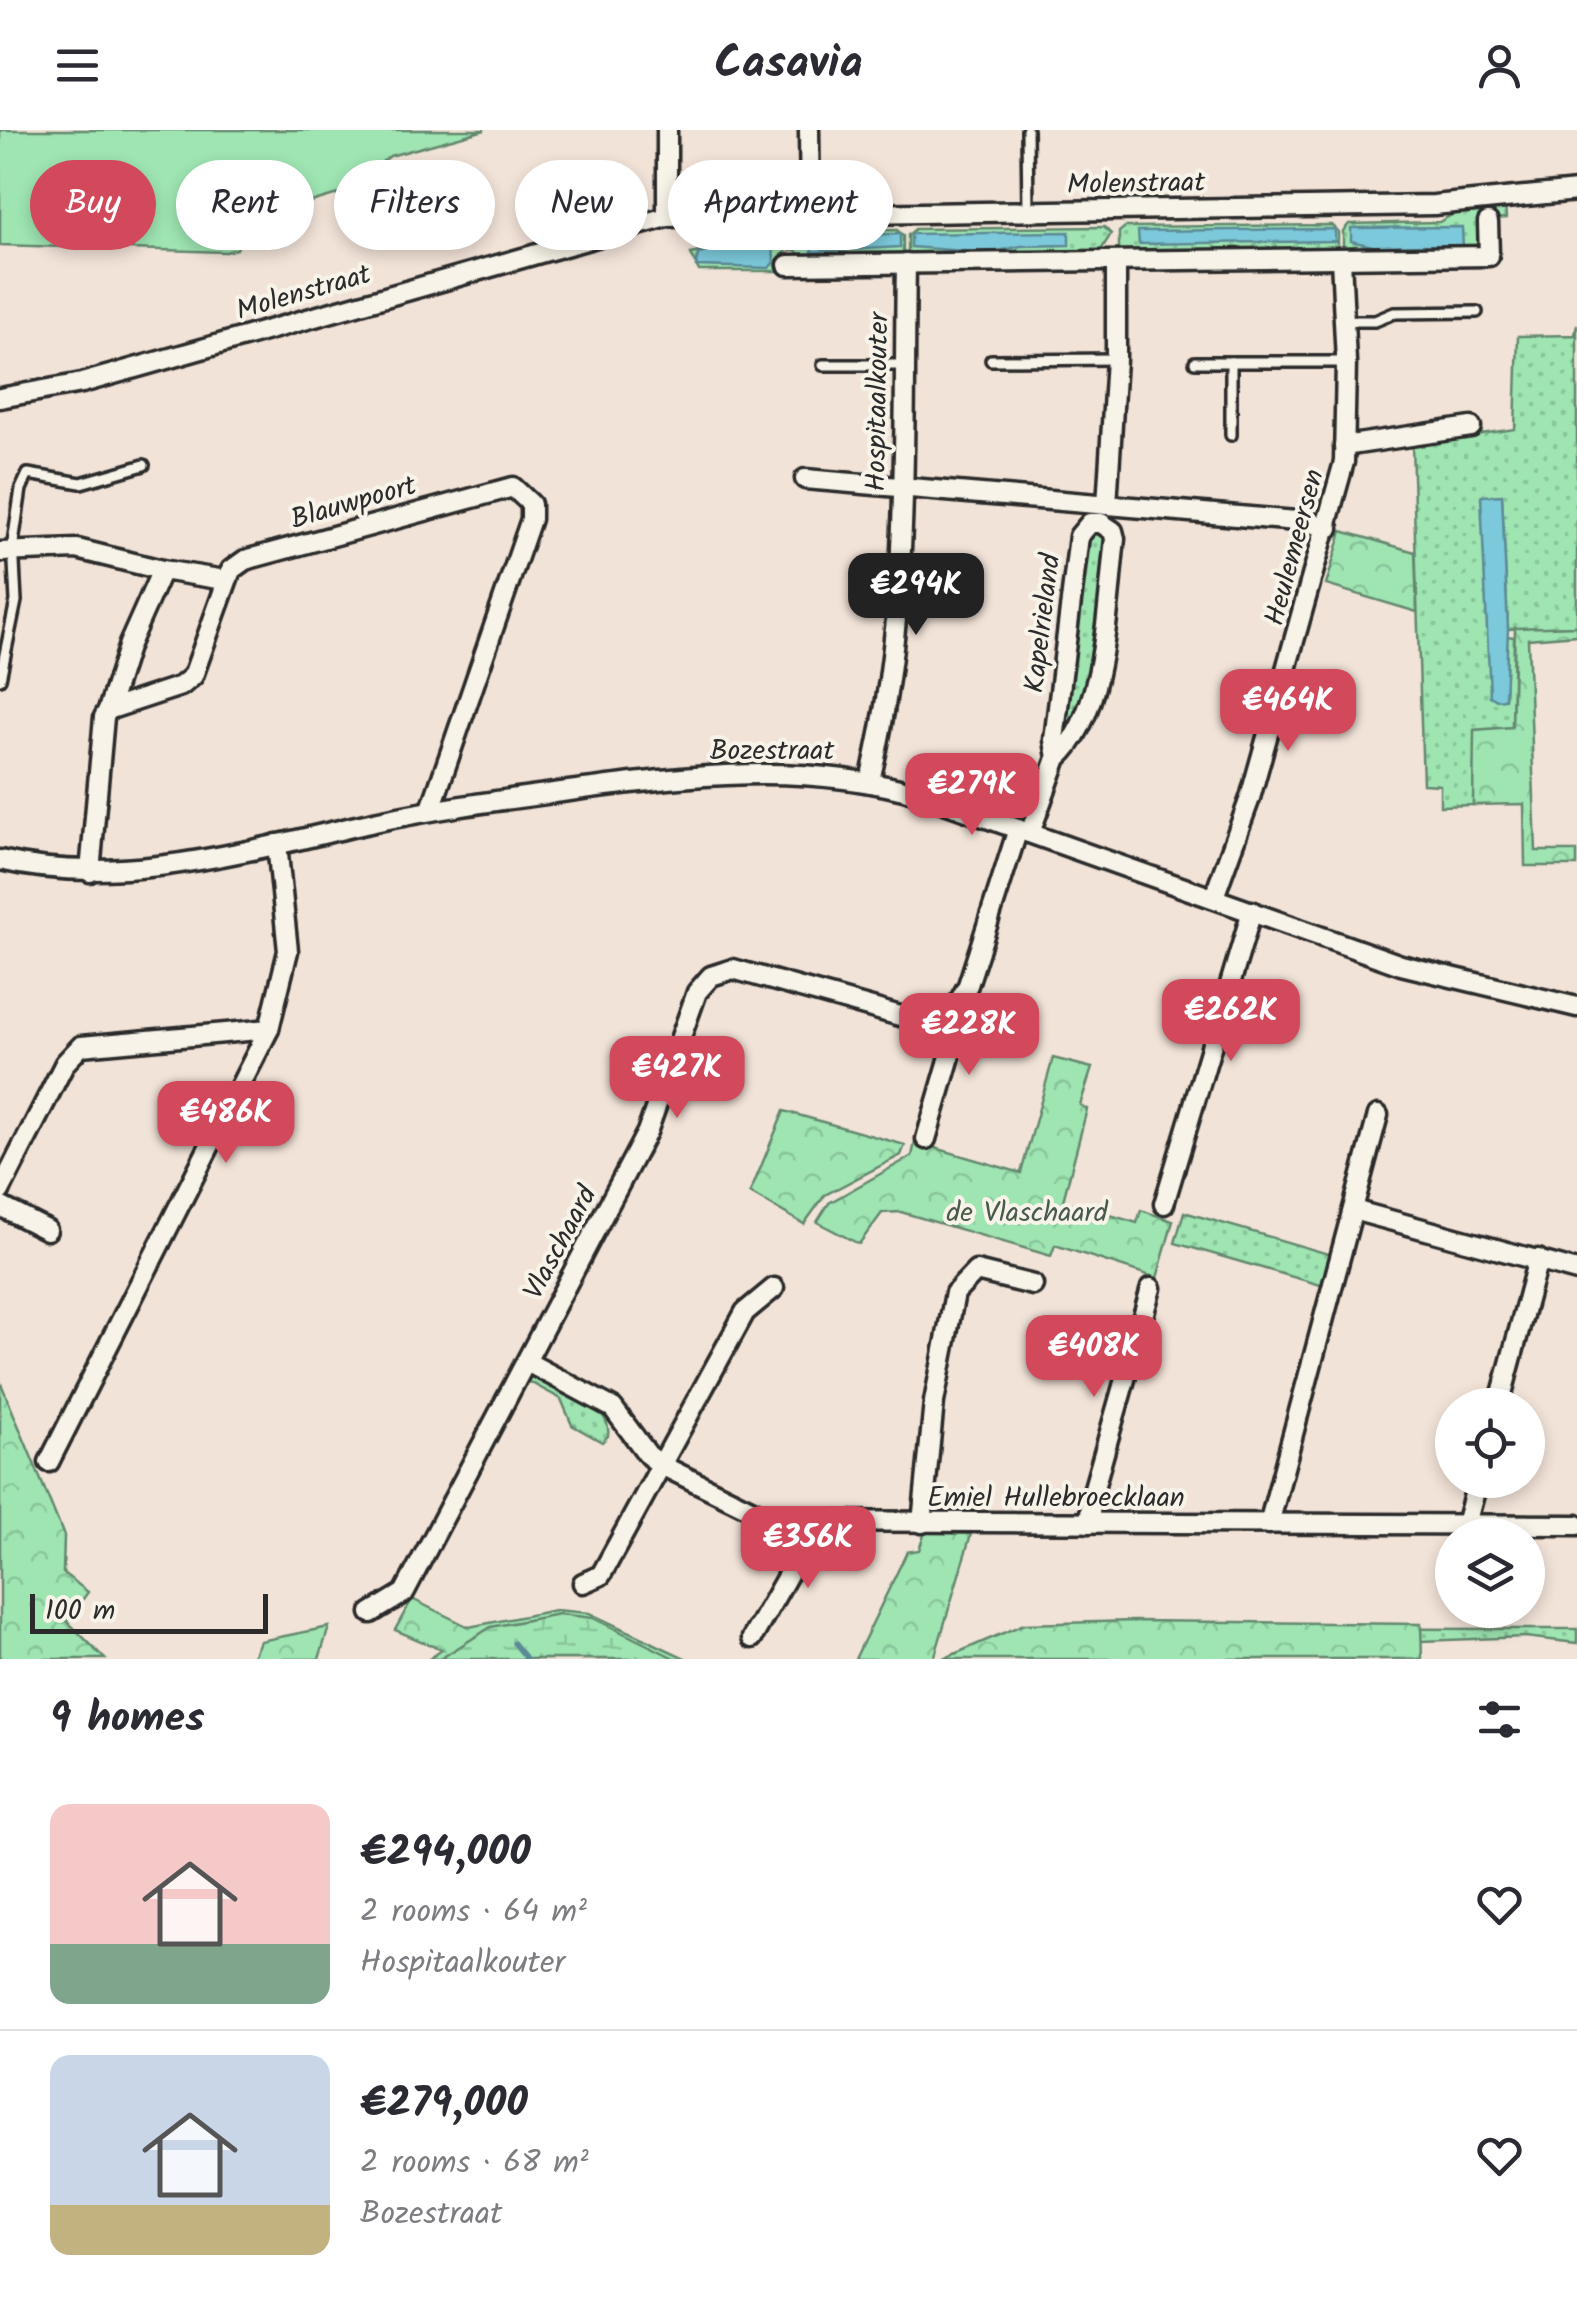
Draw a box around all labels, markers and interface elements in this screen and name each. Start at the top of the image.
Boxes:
text: Casavia [714,29,863,101]
icon: menu [50,38,105,93]
icon: person [1472,38,1527,93]
chip: Buy [30,160,156,250]
chip: Rent [176,160,314,250]
chip: Filters [334,160,495,250]
chip: New [515,160,648,250]
chip: Apartment [668,160,893,250]
street label: Molenstraat [1067,161,1207,208]
street label: Molenstraat [231,252,377,334]
street label: Hospitaalkouter [854,310,903,492]
street label: Blauwpoort [285,464,423,543]
street label: Heulemeersen [1253,464,1338,631]
street label: Kapelrieland [1013,550,1074,696]
pin: €294K [846,553,986,638]
text: €294K [870,560,962,611]
pin: €464K [1218,669,1358,754]
text: €464K [1242,676,1334,727]
street label: Bozestraat [710,729,835,774]
pin: €279K [902,753,1042,838]
text: €279K [927,760,1017,811]
pin: €262K [1161,979,1301,1064]
text: €262K [1184,986,1278,1037]
pin: €228K [899,993,1039,1078]
text: €228K [921,1000,1017,1051]
pin: €427K [607,1036,747,1121]
text: €427K [632,1043,722,1094]
pin: €486K [156,1081,296,1166]
text: €486K [179,1088,273,1139]
street label: Vlaschaard [512,1177,611,1308]
park label: de Vlaschaard [946,1191,1109,1236]
pin: €408K [1024,1315,1164,1400]
text: €408K [1048,1322,1140,1373]
map controls [1435,1388,1545,1628]
button: locate [1435,1388,1545,1498]
street label: Emiel Hullebroecklaan [927,1476,1185,1521]
pin: €356K [738,1506,878,1591]
text: €356K [763,1513,853,1564]
button: layers [1435,1518,1545,1628]
scale bar [30,1589,268,1634]
text: 100 m [45,1589,115,1634]
text: 9 homes [50,1686,205,1753]
icon: filters [1472,1692,1527,1747]
text: €294,000 [360,1820,531,1887]
icon: home [130,1844,250,1964]
icon: heart [1472,1877,1527,1932]
text: 2 rooms · 64 m² [360,1887,587,1938]
text: Hospitaalkouter [360,1938,565,1989]
text: €279,000 [360,2071,528,2138]
icon: home [130,2095,250,2215]
icon: heart [1472,2128,1527,2183]
text: 2 rooms · 68 m² [360,2138,589,2189]
text: Bozestraat [360,2189,502,2240]

